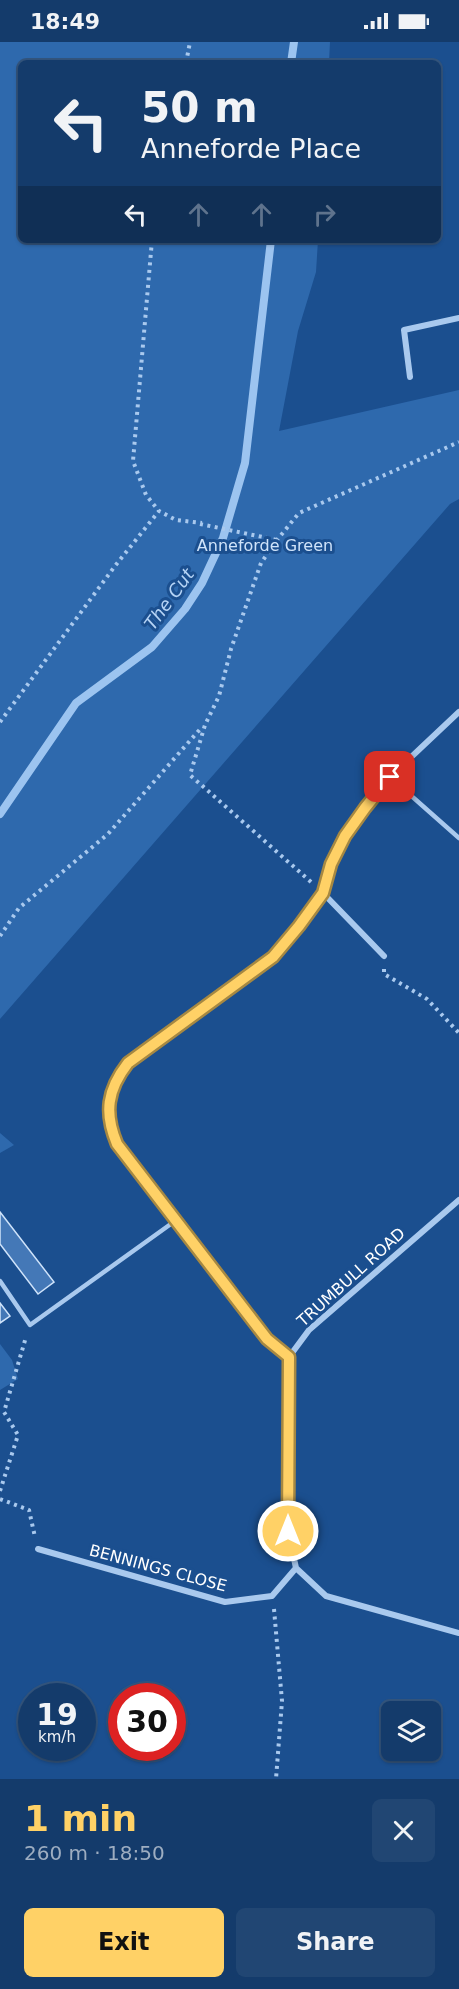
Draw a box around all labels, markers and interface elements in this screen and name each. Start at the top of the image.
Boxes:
text: 18:49 [30,9,100,34]
text: 50 m [141,83,258,132]
icon: left [42,84,120,162]
text: Anneforde Place [141,133,361,164]
icon: left [119,198,152,231]
icon: ahead [182,198,215,231]
icon: ahead [245,198,278,231]
icon: right [308,198,341,231]
park label: Anneforde Green [197,536,333,555]
water label: The Cut [140,564,199,634]
pin [364,751,415,802]
icon: arrive [373,760,406,793]
street label: TRUMBULL ROAD [292,1224,409,1331]
position arrow [256,1499,320,1563]
street label: BENNINGS CLOSE [87,1540,229,1596]
speed limit sign: 30 [108,1683,186,1761]
text: 19 [36,1697,78,1732]
map controls [381,1701,441,1761]
button: layers [381,1701,441,1761]
text: km/h [38,1728,76,1746]
text: 1 min [24,1798,137,1839]
button: close [372,1799,435,1862]
text: 260 m · 18:50 [24,1841,165,1865]
button: Exit [24,1908,224,1977]
button: Share [236,1908,435,1977]

